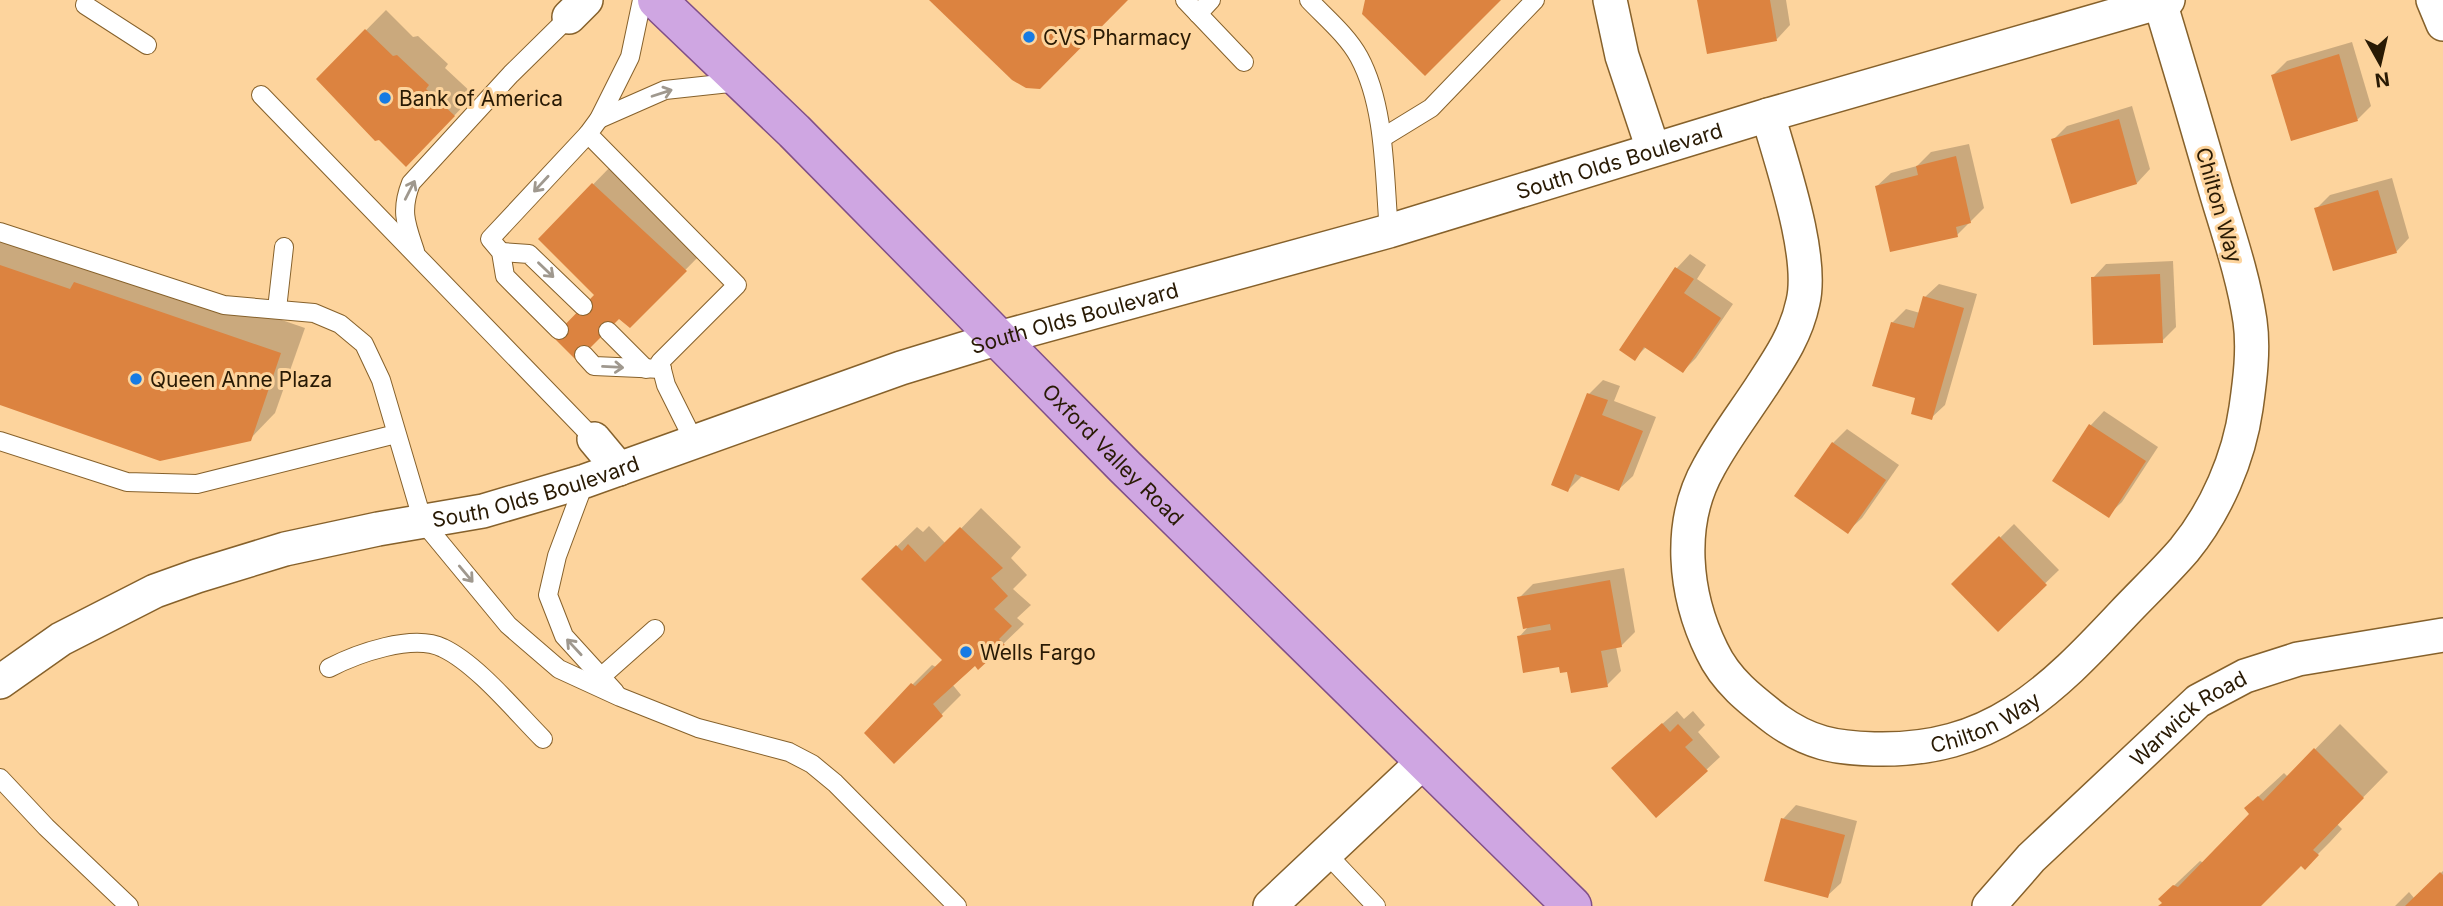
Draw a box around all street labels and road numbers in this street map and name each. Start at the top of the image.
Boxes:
street label: South Olds Boulevard [1513,117,1725,204]
street label: Chilton Way [2191,144,2247,266]
street label: South Olds Boulevard [968,277,1181,358]
street label: Oxford Valley Road [1037,378,1189,530]
street label: South Olds Boulevard [430,450,642,532]
street label: Warwick Road [2125,665,2251,771]
street label: Chilton Way [1928,686,2045,757]

